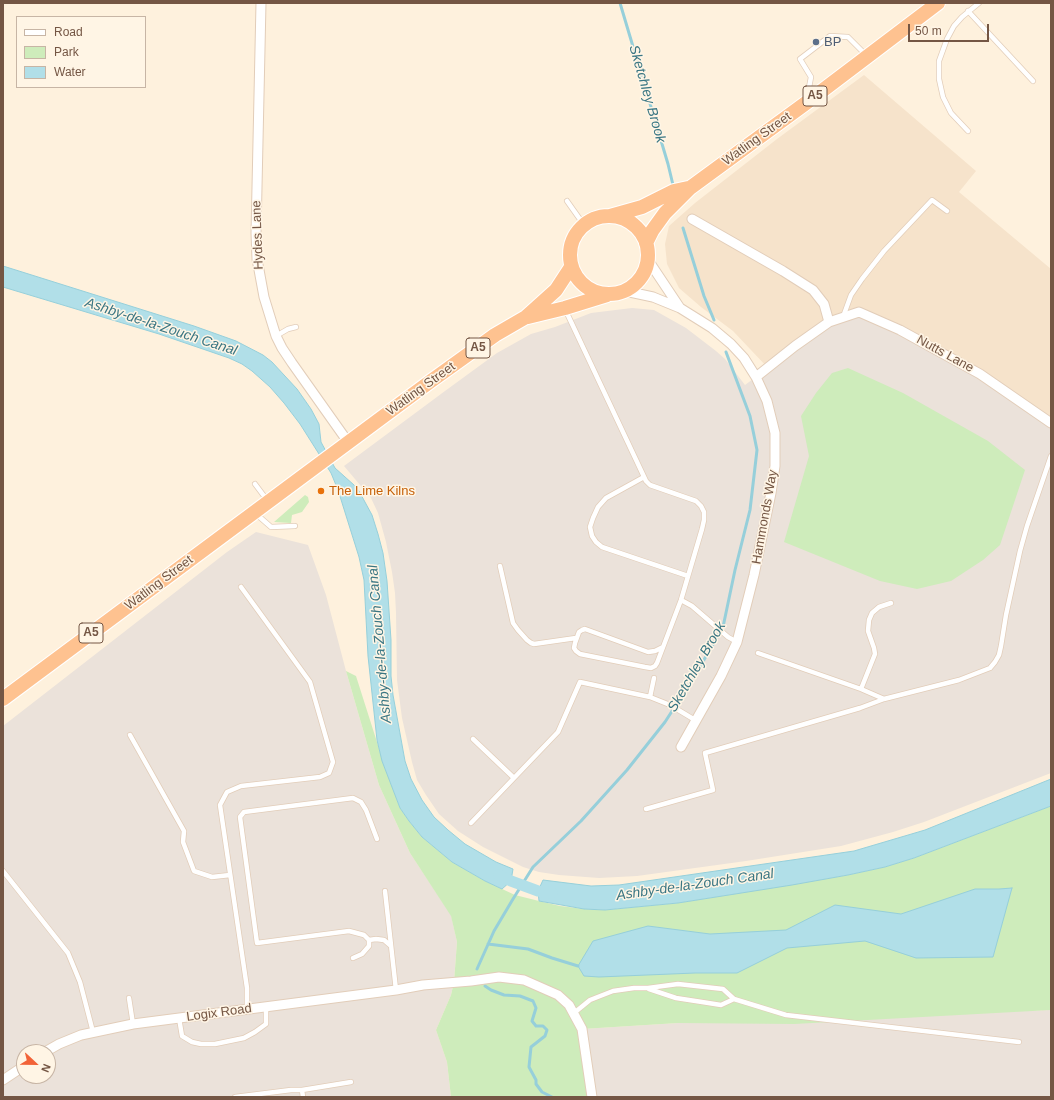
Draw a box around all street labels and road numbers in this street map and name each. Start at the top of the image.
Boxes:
road number: A5 [803,86,827,106]
street label: Watling Street [720,109,794,169]
street label: Hydes Lane [249,200,267,270]
street label: Nutts Lane [914,332,976,376]
road number: A5 [466,338,490,358]
street label: Watling Street [384,359,458,419]
street label: Hammonds Way [749,469,781,565]
street label: Watling Street [122,552,196,614]
road number: A5 [79,623,103,643]
street label: Logix Road [185,1001,253,1025]

